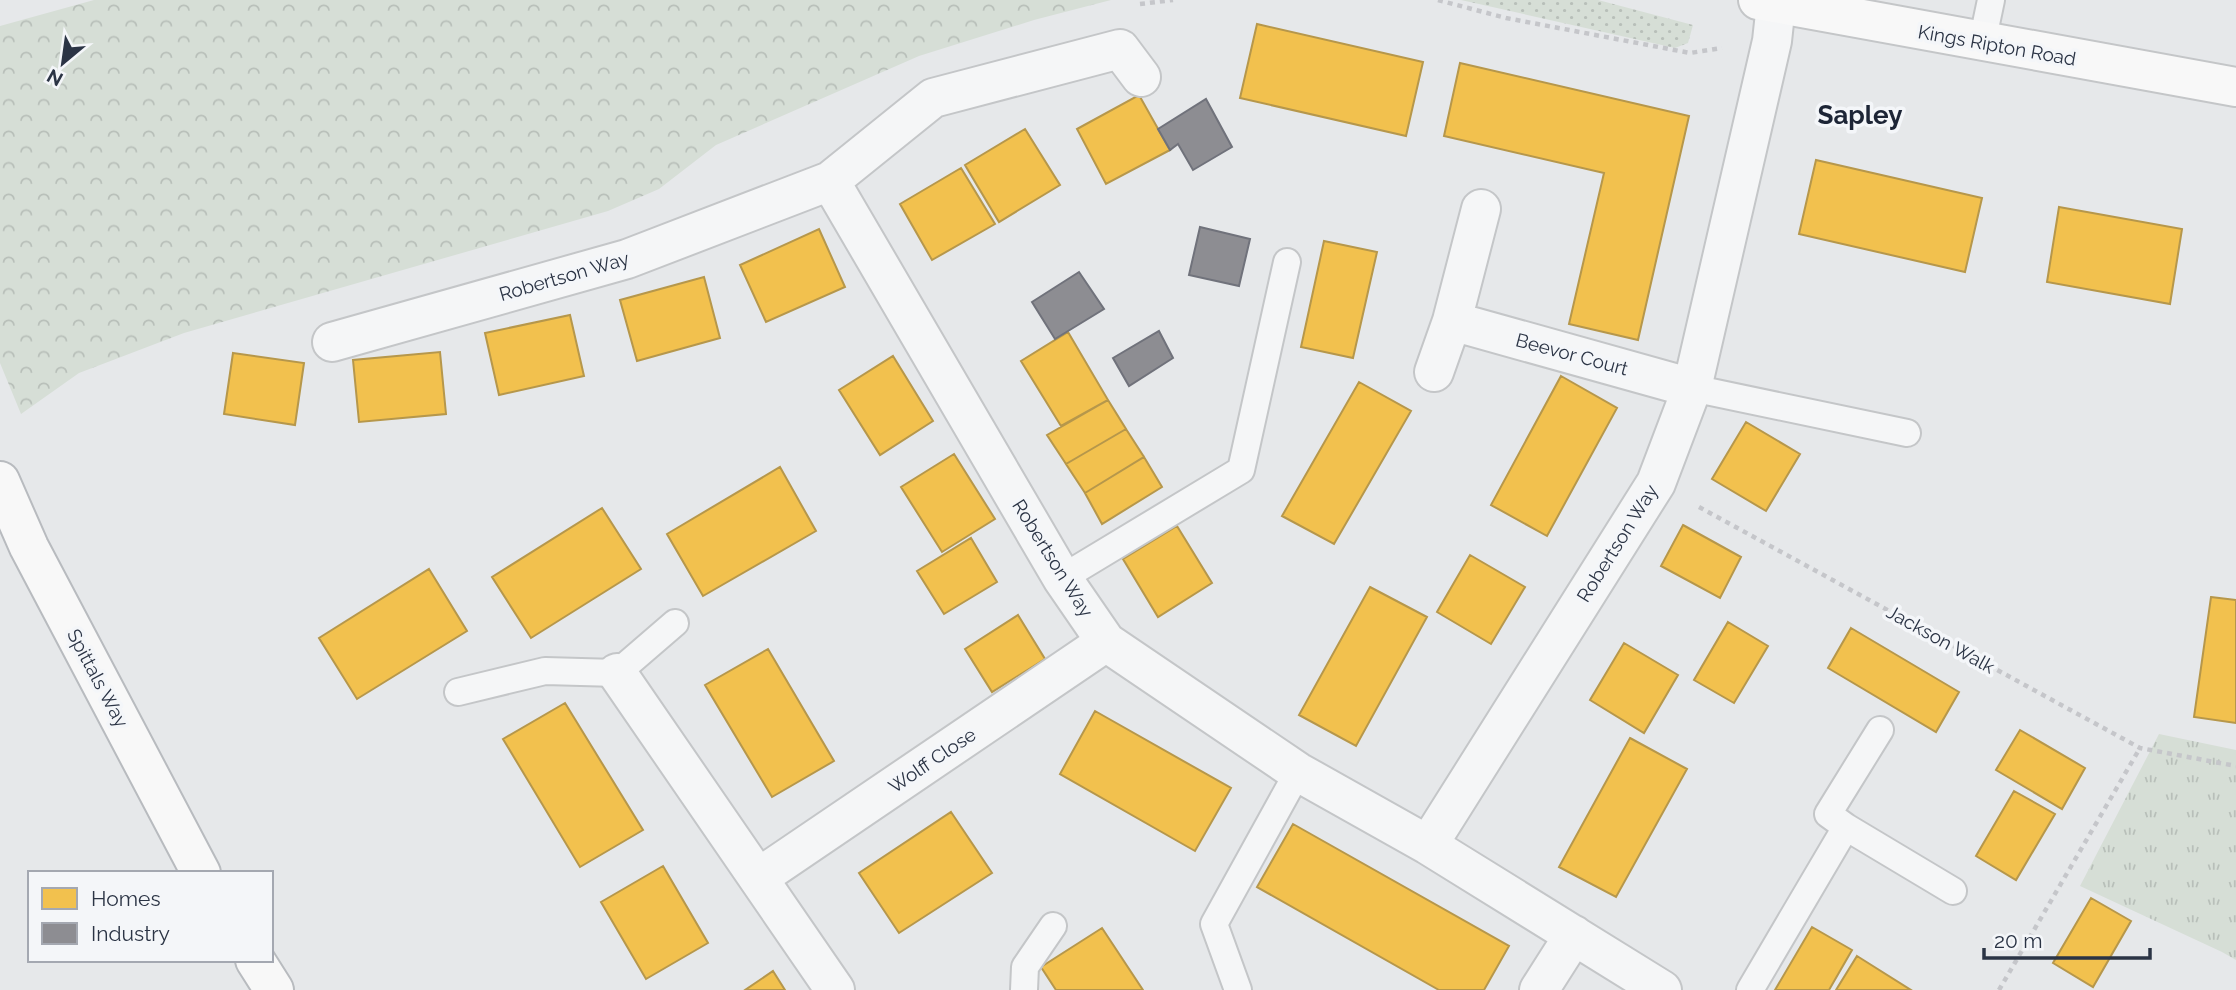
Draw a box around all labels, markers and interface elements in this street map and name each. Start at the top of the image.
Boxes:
street label: Kings Ripton Road [1916,20,2078,70]
north arrow [28,28,98,98]
text: N [43,65,66,91]
district label: Sapley [1818,100,1902,130]
street label: Robertson Way [496,247,632,305]
street label: Beevor Court [1513,328,1631,380]
street label: Robertson Way [1572,480,1662,606]
street label: Robertson Way [1008,495,1098,621]
street label: Jackson Walk [1883,600,1999,678]
street label: Spittals Way [63,625,133,731]
street label: Wolff Close [884,723,980,797]
legend [28,871,273,962]
text: Homes [91,886,161,911]
scale bar [1984,916,2150,960]
text: Industry [91,921,170,946]
text: 20 m [1994,928,2042,953]

